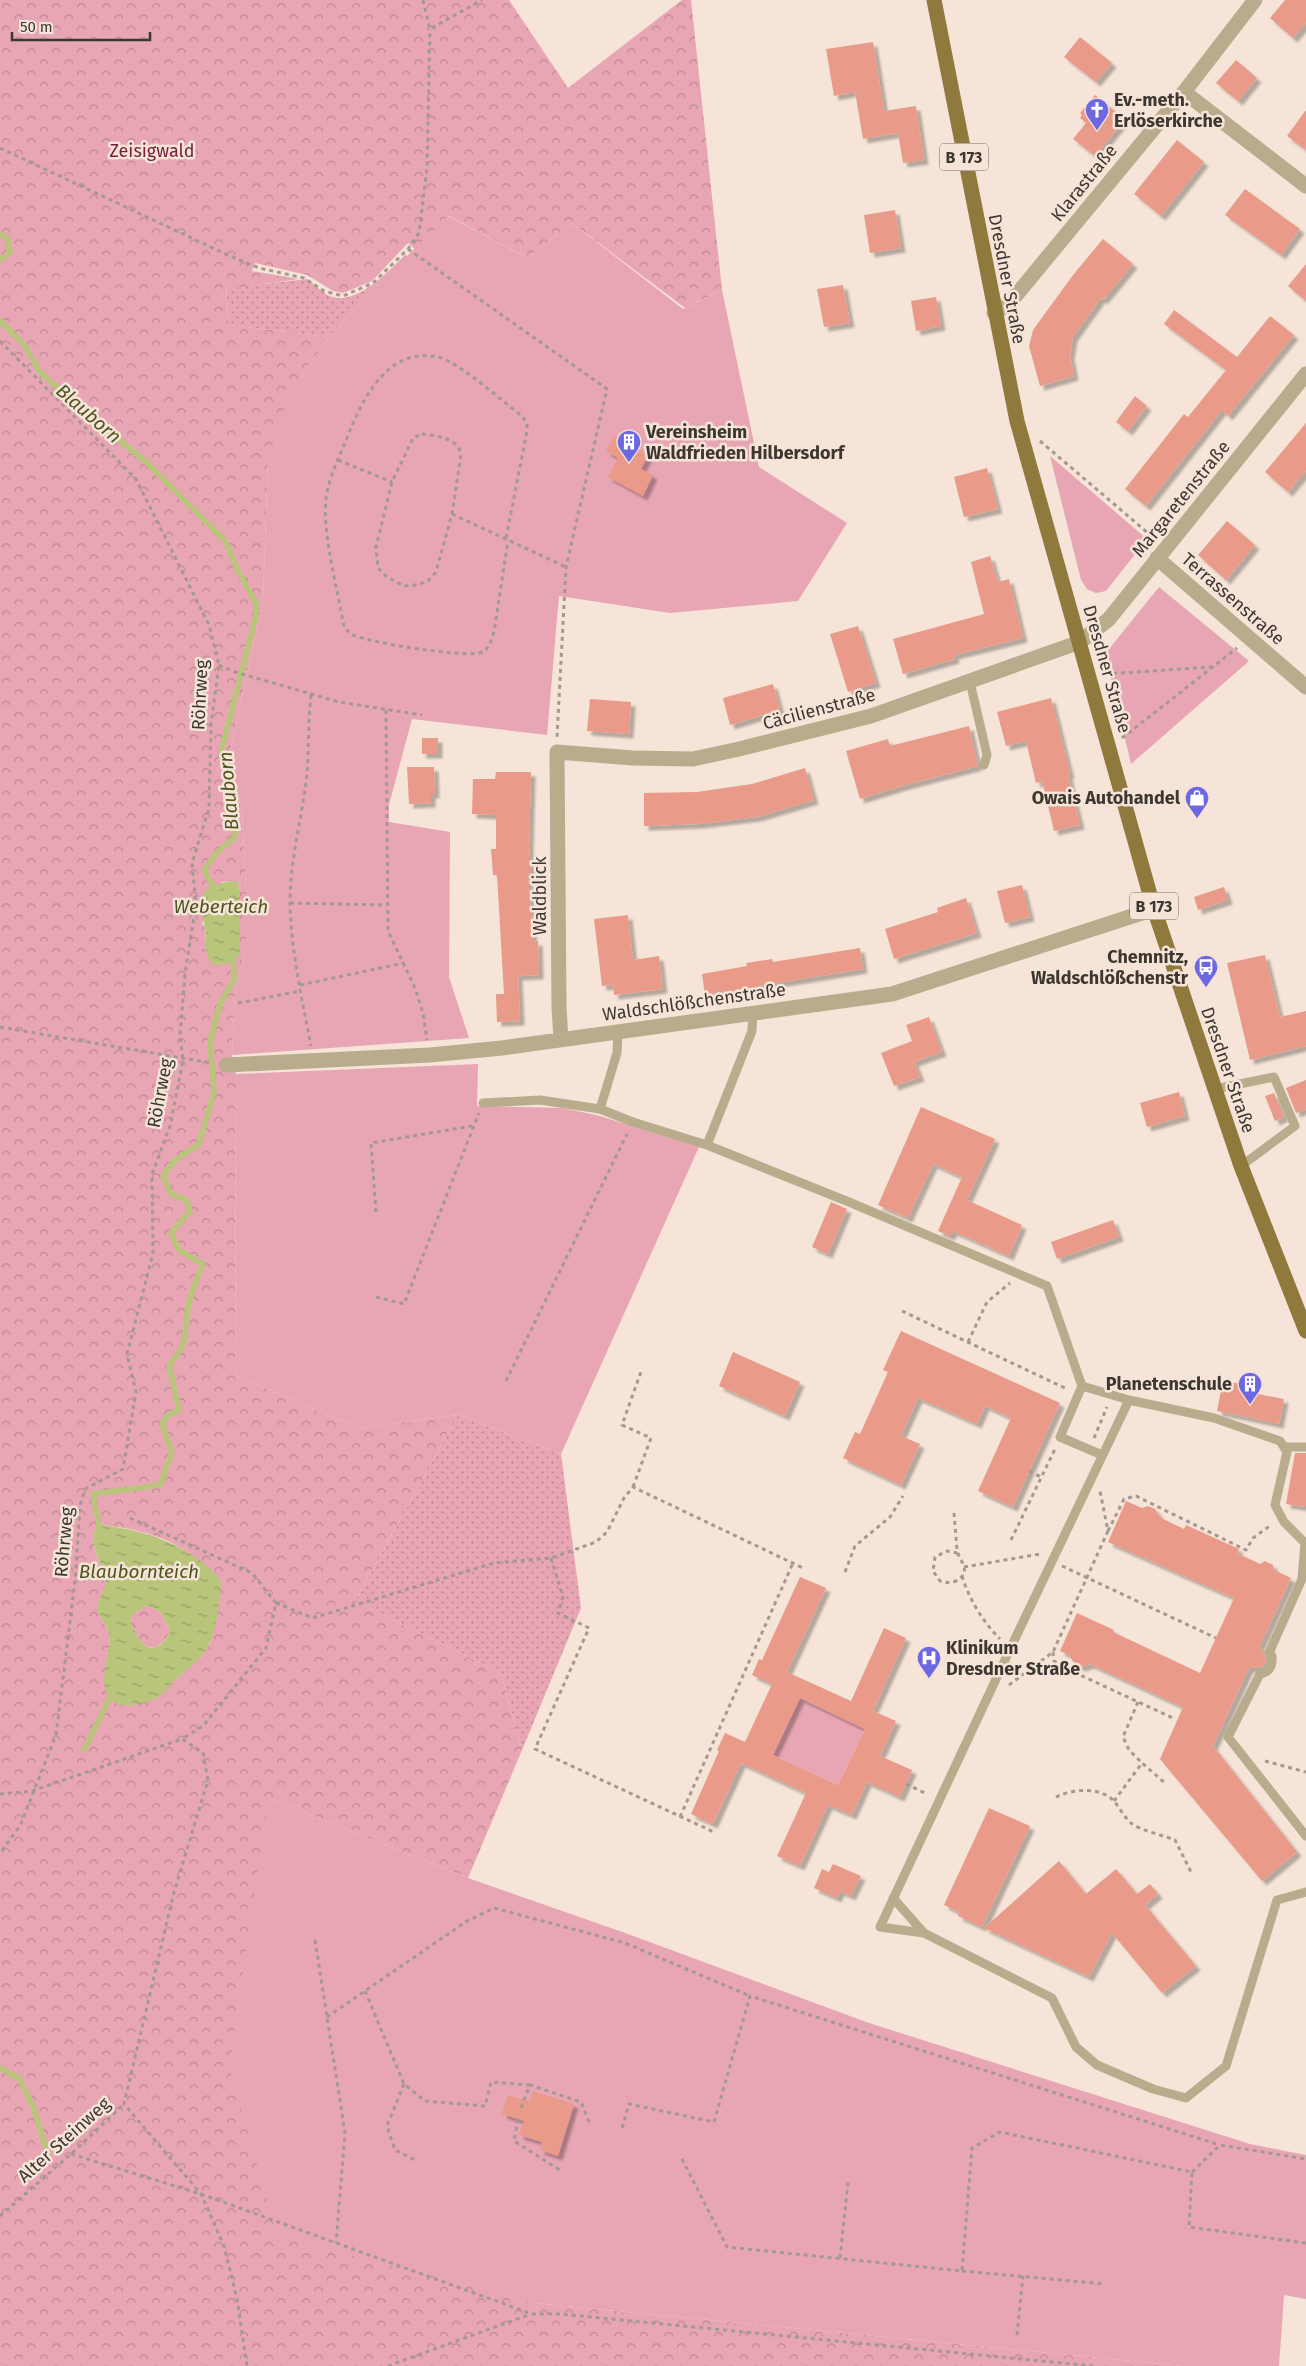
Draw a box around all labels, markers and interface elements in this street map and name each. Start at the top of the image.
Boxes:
scale bar [12,10,150,42]
text: 50 m [20,18,53,36]
place label: Ev.-meth. Erlöserkirche [1114,89,1223,132]
church icon: Ev.-meth. Erlöserkirche [1084,97,1110,131]
park label: Zeisigwald [110,140,194,162]
street label: Klarastraße [1046,140,1122,226]
road number: B 173 [940,144,988,170]
street label: Dresdner Straße [984,212,1030,346]
water label: Blauborn [51,379,126,448]
place label: Vereinsheim Waldfrieden Hilbersdorf [645,421,846,464]
building icon: Vereinsheim Waldfrieden Hilbersdorf [616,429,642,463]
street label: Margaretenstraße [1127,436,1235,562]
street label: Terrassenstraße [1177,548,1289,650]
street label: Dresdner Straße [1078,603,1136,735]
street label: Röhrweg [187,658,213,731]
street label: Cäcilienstraße [760,683,878,735]
water label: Blauborn [214,751,243,831]
shop icon: Owais Autohandel [1184,785,1210,819]
place label: Owais Autohandel [1032,787,1181,809]
street label: Waldblick [529,856,551,935]
road number: B 173 [1130,892,1178,919]
water label: Weberteich [174,895,268,918]
place label: Chemnitz, Waldschlößchenstr [1031,946,1189,989]
bus stop icon: Chemnitz, Waldschlößchenstr [1193,954,1219,988]
street label: Waldschlößchenstraße [601,978,787,1026]
street label: Dresdner Straße [1196,1004,1260,1136]
street label: Röhrweg [142,1056,178,1130]
building icon: Planetenschule [1237,1371,1263,1405]
place label: Planetenschule [1106,1373,1232,1395]
street label: Röhrweg [50,1505,78,1578]
water label: Blaubornteich [79,1560,199,1583]
place label: Klinikum Dresdner Straße [946,1637,1080,1680]
hospital icon: Klinikum Dresdner Straße [916,1645,942,1679]
street label: Alter Steinweg [13,2092,115,2187]

